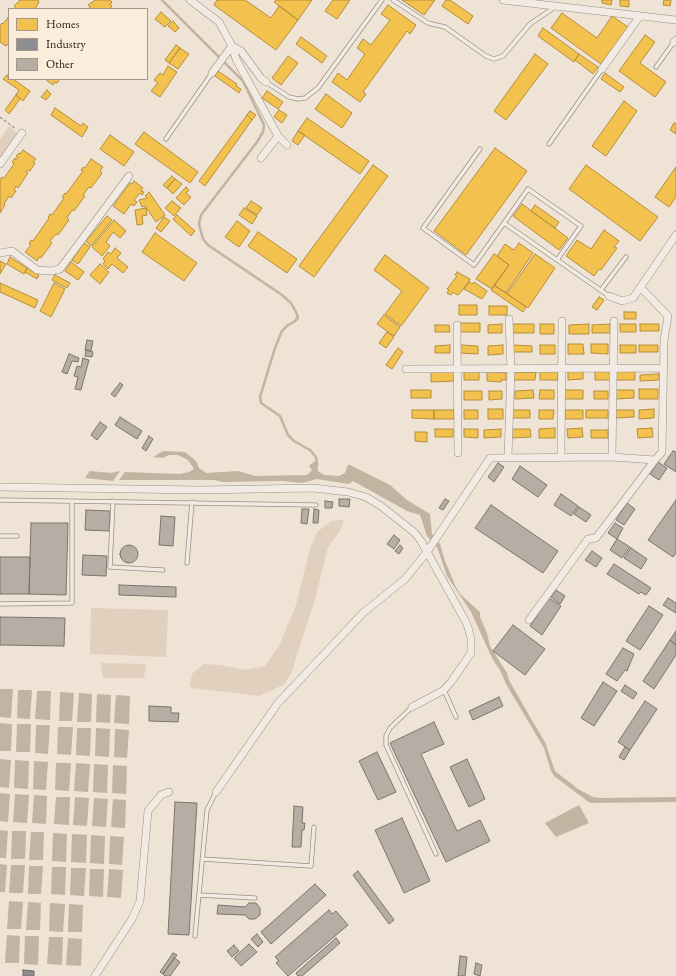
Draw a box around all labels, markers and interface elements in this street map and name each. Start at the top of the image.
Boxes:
legend [8,8,148,80]
text: Homes [46,16,80,32]
text: Industry [46,36,86,52]
text: Other [46,56,74,72]

